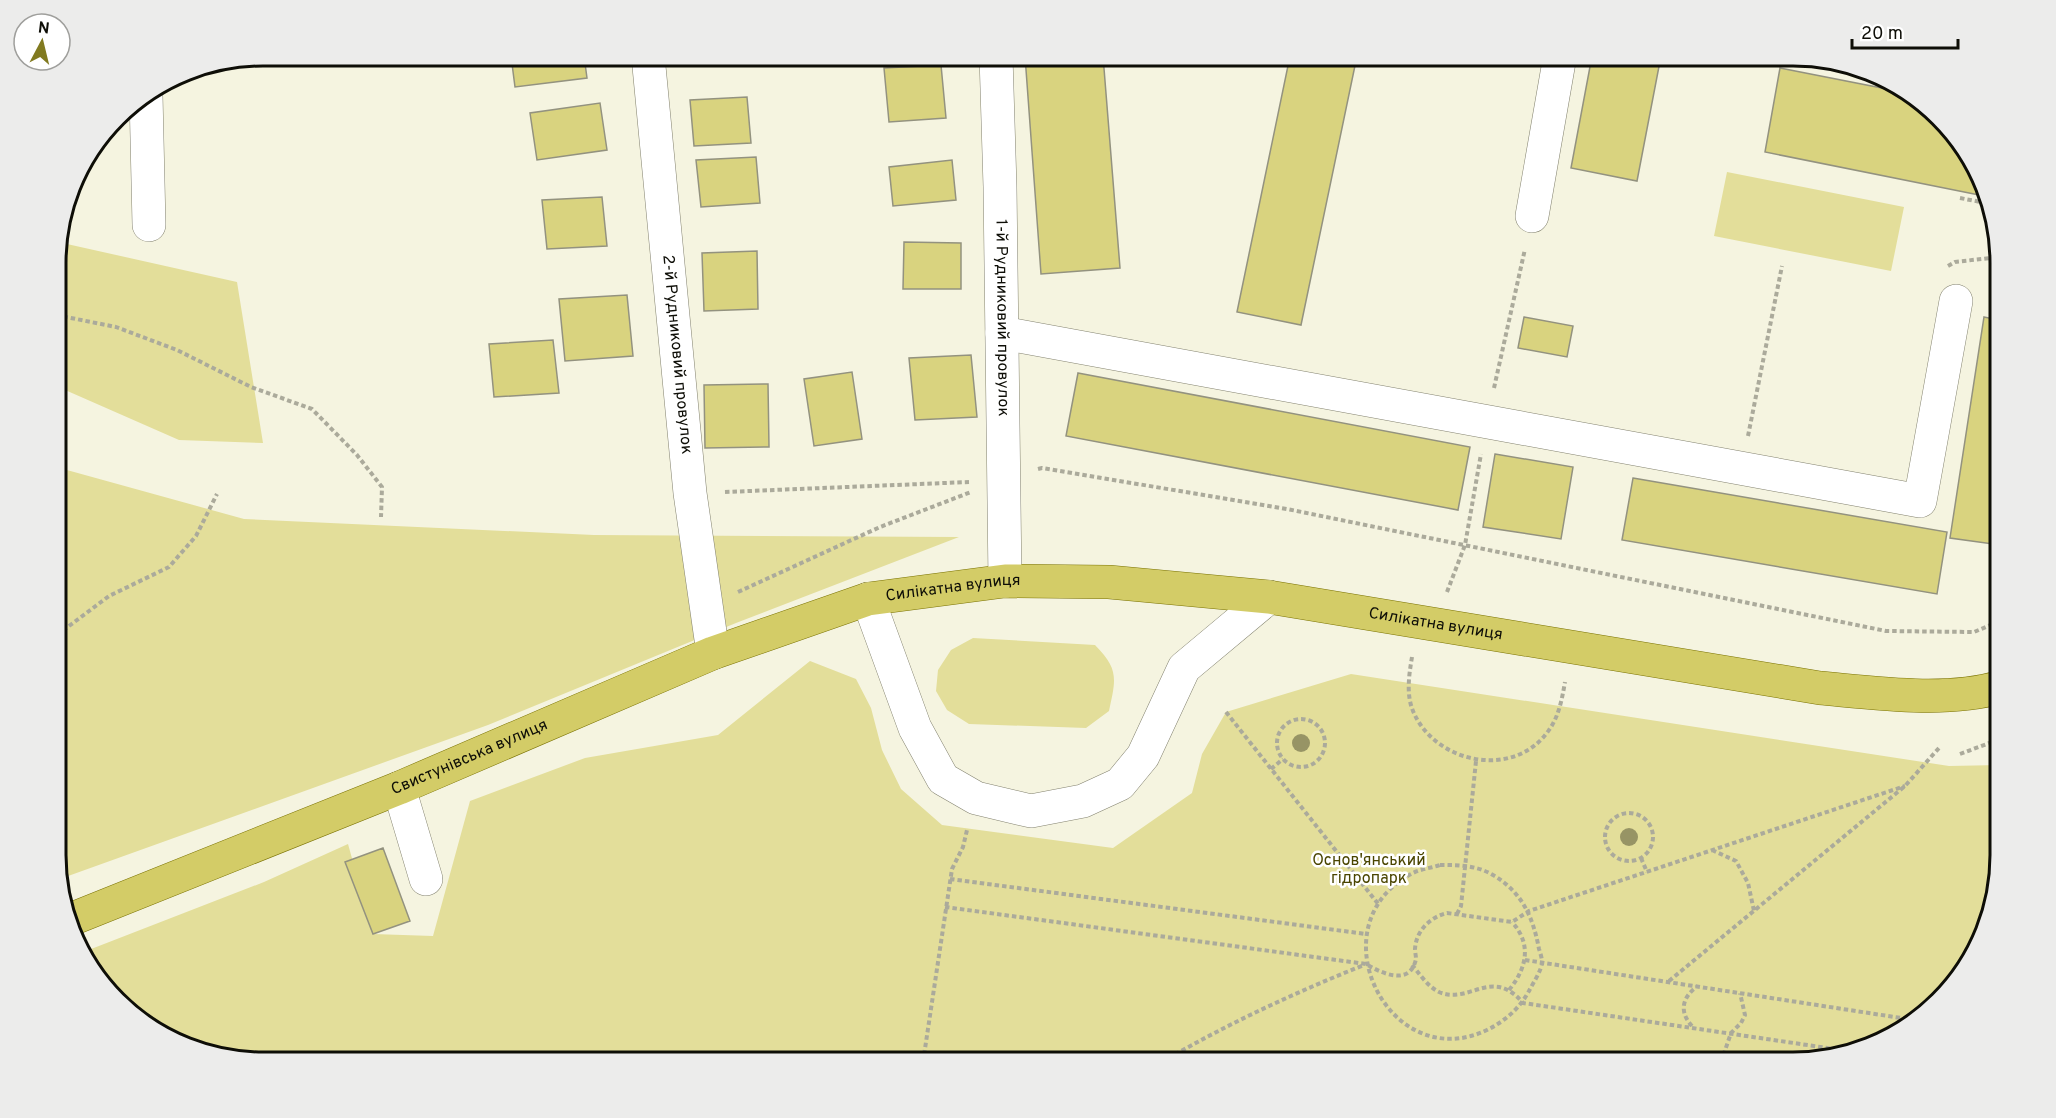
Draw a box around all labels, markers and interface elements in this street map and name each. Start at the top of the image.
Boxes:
north arrow [12,12,72,72]
scale bar [1852,12,1958,50]
text: N [37,18,51,40]
text: 20 m [1861,23,1903,46]
street label: 1-й Рудниковий провулок [990,219,1013,417]
street label: 2-й Рудниковий провулок [657,254,696,455]
street label: Силікатна вулиця [884,571,1021,607]
street label: Силікатна вулиця [1367,604,1504,645]
street label: Свистунівська вулиця [388,715,551,800]
park label: Основ'янський гідропарк [1312,851,1426,889]

